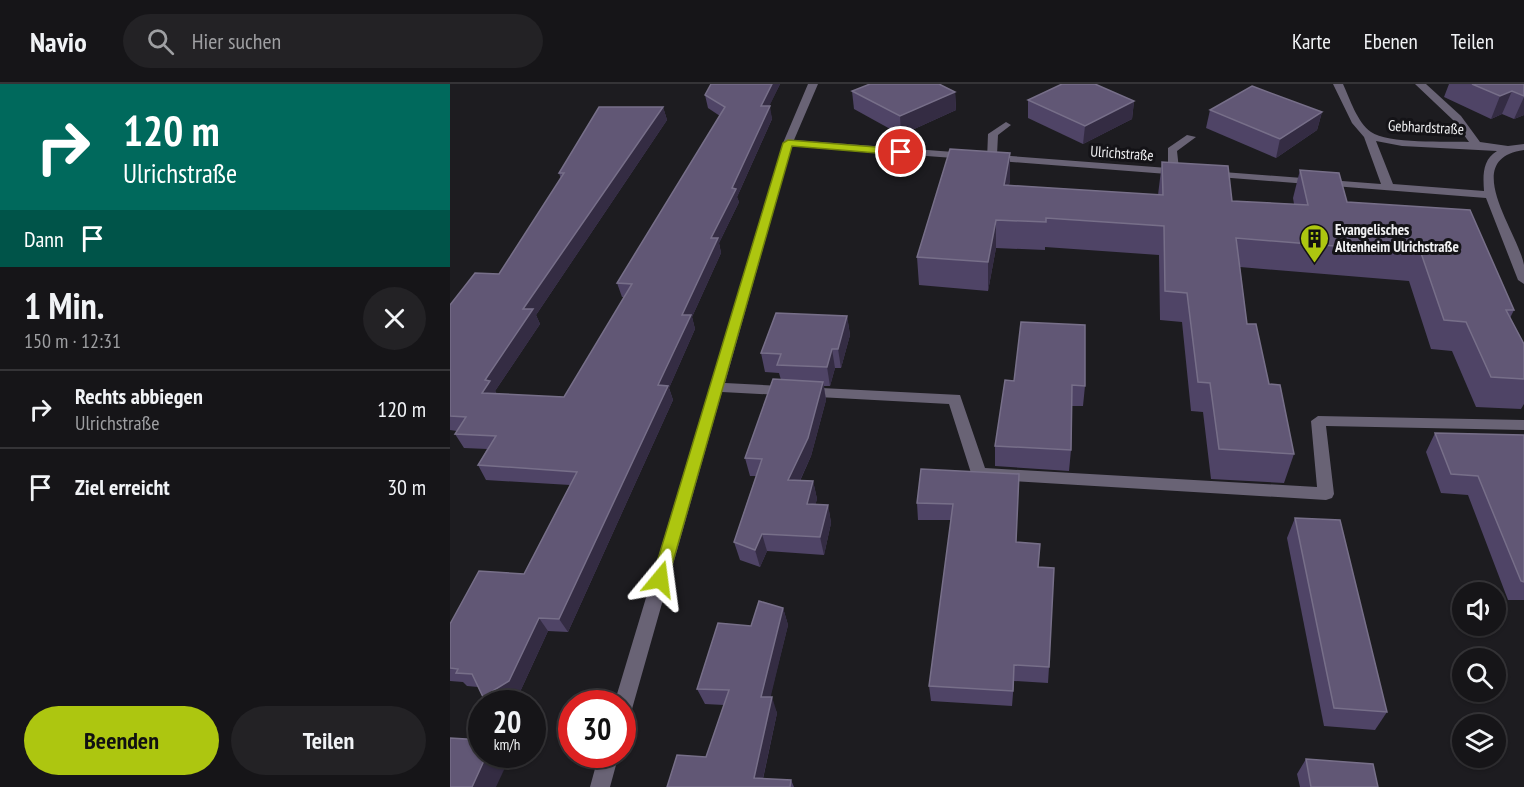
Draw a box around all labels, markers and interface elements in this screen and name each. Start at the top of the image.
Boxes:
search box [123,14,543,68]
text: Navio [30,23,87,60]
icon: search [144,25,177,58]
text: Hier suchen [192,27,281,55]
text: Karte [1292,28,1331,55]
text: Ebenen [1364,28,1418,55]
text: Teilen [1451,28,1494,55]
text: 120 m [123,103,220,158]
icon: right [24,108,102,186]
street label: Gebhardstraße [1387,116,1465,138]
pin [875,126,926,177]
icon: arrive [884,135,917,168]
street label: Ulrichstraße [1090,141,1154,165]
text: Ulrichstraße [123,156,237,190]
place label: Evangelisches Altenheim Ulrichstraße [1334,220,1459,256]
icon: arrive [76,222,109,255]
building icon: Evangelisches Altenheim Ulrichstraße [1298,222,1330,264]
text: Dann [24,225,64,253]
text: 1 Min. [24,282,104,329]
button: close [363,287,426,350]
text: 150 m · 12:31 [24,328,121,354]
text: Rechts abbiegen [75,382,203,410]
icon: right [24,393,57,426]
text: 120 m [377,395,426,423]
text: Ulrichstraße [75,410,160,436]
icon: arrive [24,471,57,504]
text: Ziel erreicht [75,473,170,501]
text: 30 m [387,473,426,501]
position arrow [628,547,692,611]
map controls [1452,582,1506,768]
button: sound [1452,582,1506,636]
button: search [1452,648,1506,702]
speed limit sign: 30 [558,690,636,768]
text: 20 [493,702,521,741]
button: Beenden [24,706,219,775]
button: Teilen [231,706,426,775]
button: layers [1452,714,1506,768]
text: km/h [494,735,520,754]

